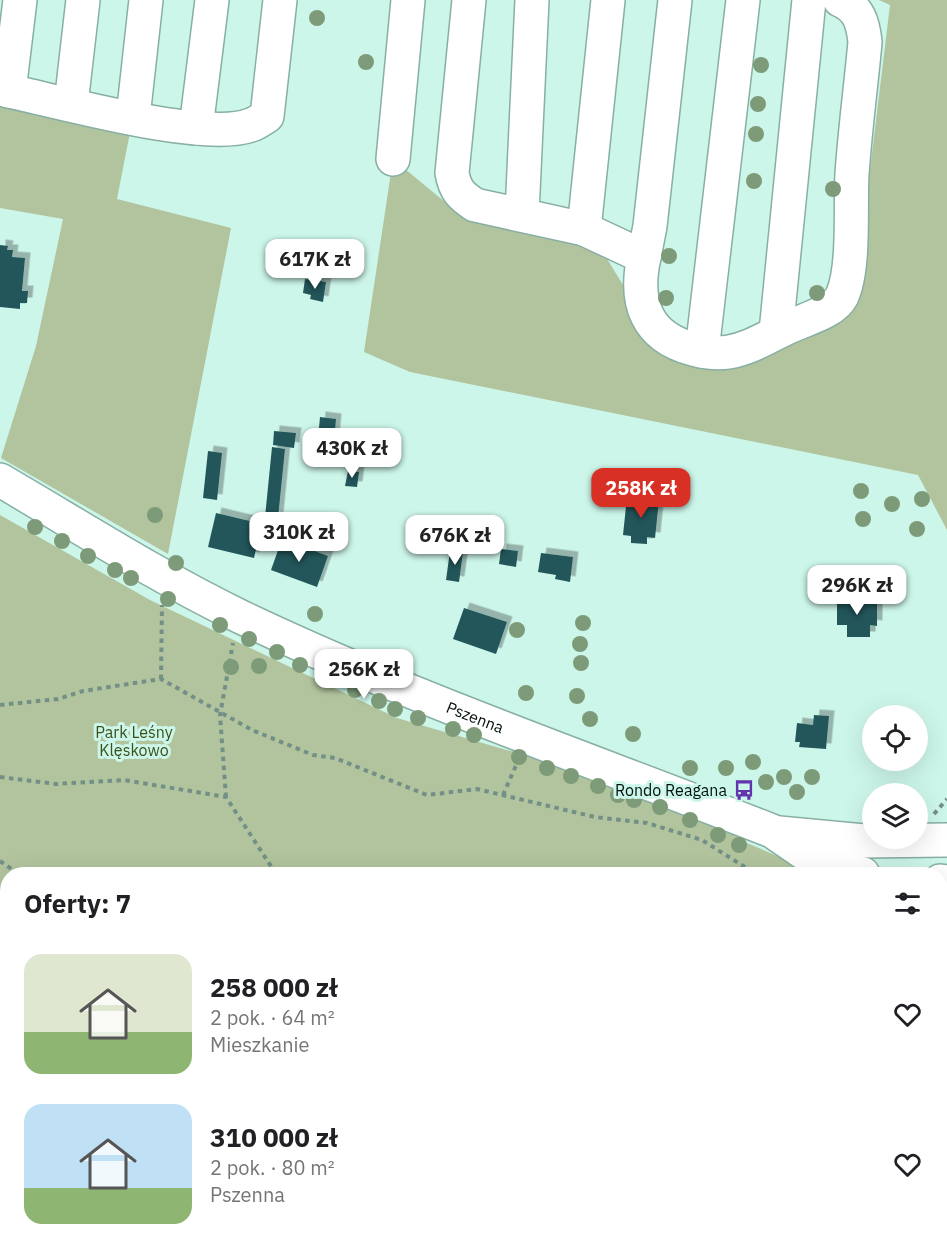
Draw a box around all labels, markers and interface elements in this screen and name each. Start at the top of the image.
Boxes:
pin: 617K zł [260,239,370,290]
text: 617K zł [279,245,351,272]
pin: 430K zł [297,428,407,479]
text: 430K zł [316,434,388,461]
pin: 258K zł [586,468,696,519]
text: 258K zł [605,474,677,501]
pin: 310K zł [244,512,354,563]
pin: 676K zł [400,515,510,566]
text: 310K zł [263,518,335,545]
text: 676K zł [419,521,491,548]
pin: 296K zł [802,565,912,616]
text: 296K zł [821,571,893,598]
pin: 256K zł [309,649,419,700]
text: 256K zł [328,655,400,682]
street label: Pszenna [444,697,507,738]
map controls [862,705,928,849]
button: locate [862,705,928,771]
park label: Park Leśny Klęskowo [95,722,173,760]
bus stop icon: Rondo Reagana [732,778,756,802]
place label: Rondo Reagana [615,780,727,800]
button: layers [862,783,928,849]
text: Oferty: 7 [24,886,131,920]
icon: filters [891,887,924,920]
text: 258 000 zł [210,970,338,1004]
icon: home [72,978,144,1050]
icon: heart [891,998,924,1031]
text: 2 pok. · 64 m² [210,1004,335,1031]
text: Mieszkanie [210,1031,310,1058]
text: 310 000 zł [210,1120,338,1154]
icon: home [72,1128,144,1200]
icon: heart [891,1148,924,1181]
text: 2 pok. · 80 m² [210,1154,335,1181]
text: Pszenna [210,1181,285,1208]

